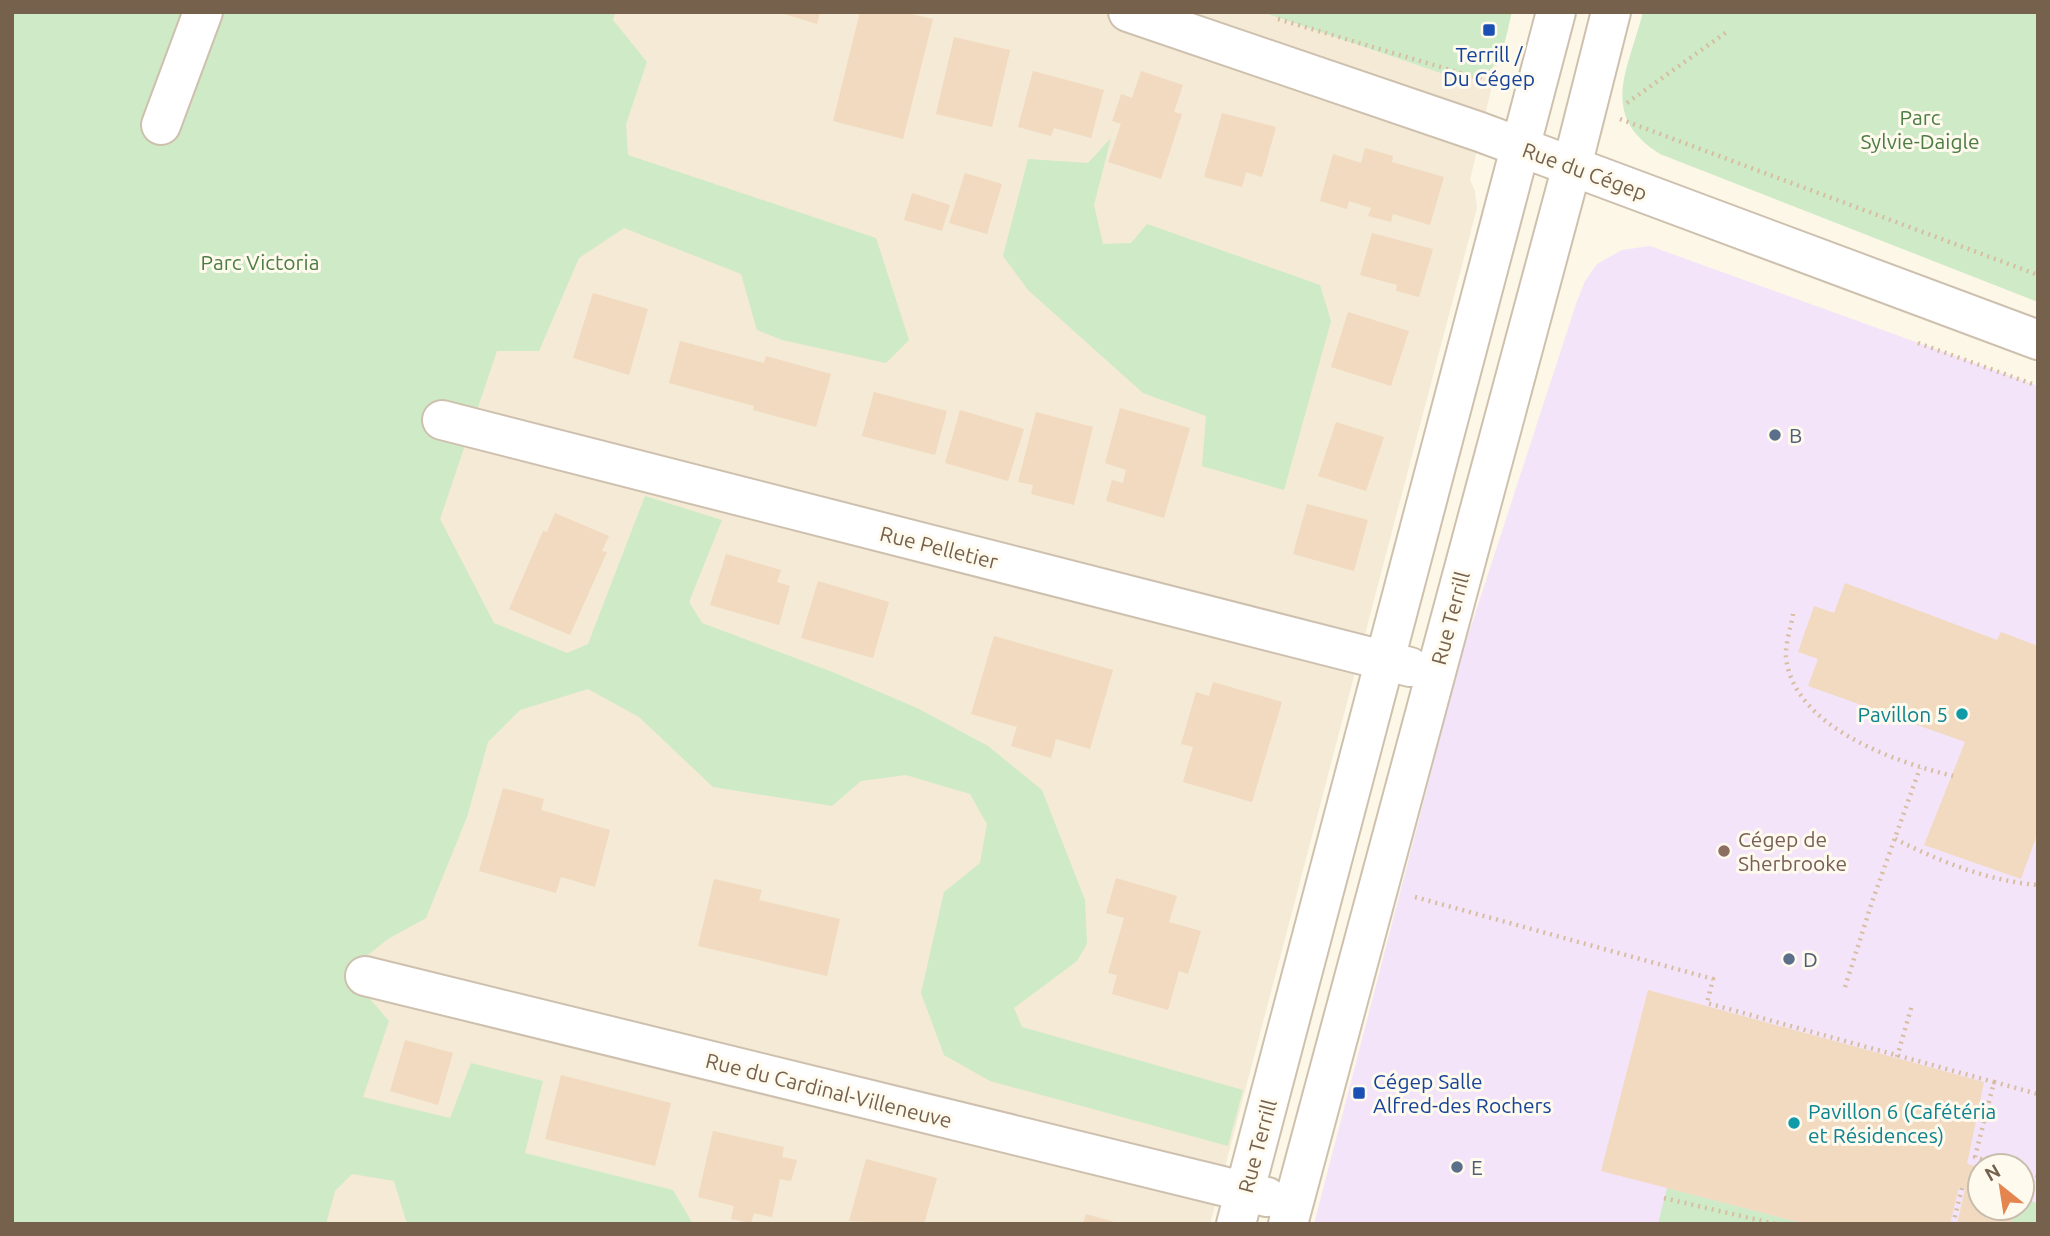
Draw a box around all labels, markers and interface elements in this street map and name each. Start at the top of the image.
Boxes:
marker: Terrill / Du Cégep [1481,22,1497,38]
place label: Terrill / Du Cégep [1443,42,1535,90]
park label: Parc Sylvie-Daigle [1860,105,1980,153]
street label: Rue du Cégep [1519,137,1651,205]
park label: Parc Victoria [201,250,319,274]
place label: B [1789,423,1802,447]
marker: B [1767,427,1783,443]
street label: Rue Pelletier [878,521,1000,573]
street label: Rue Terrill [1426,569,1474,667]
place label: Pavillon 5 [1858,702,1948,726]
marker: Pavillon 5 [1954,706,1970,722]
place label: Cégep de Sherbrooke [1738,827,1847,875]
marker: Cégep de Sherbrooke [1716,843,1732,859]
place label: D [1803,947,1818,971]
marker: D [1781,951,1797,967]
street label: Rue du Cardinal-Villeneuve [703,1048,955,1132]
place label: Cégep Salle Alfred-des Rochers [1373,1069,1552,1117]
marker: Cégep Salle Alfred-des Rochers [1351,1085,1367,1101]
street label: Rue Terrill [1233,1097,1281,1195]
place label: Pavillon 6 (Cafétéria et Résidences) [1808,1099,1996,1147]
marker: Pavillon 6 (Cafétéria et Résidences) [1786,1115,1802,1131]
north arrow [1966,1152,2036,1222]
place label: E [1471,1155,1483,1179]
marker: E [1449,1159,1465,1175]
text: N [1981,1159,2004,1185]

